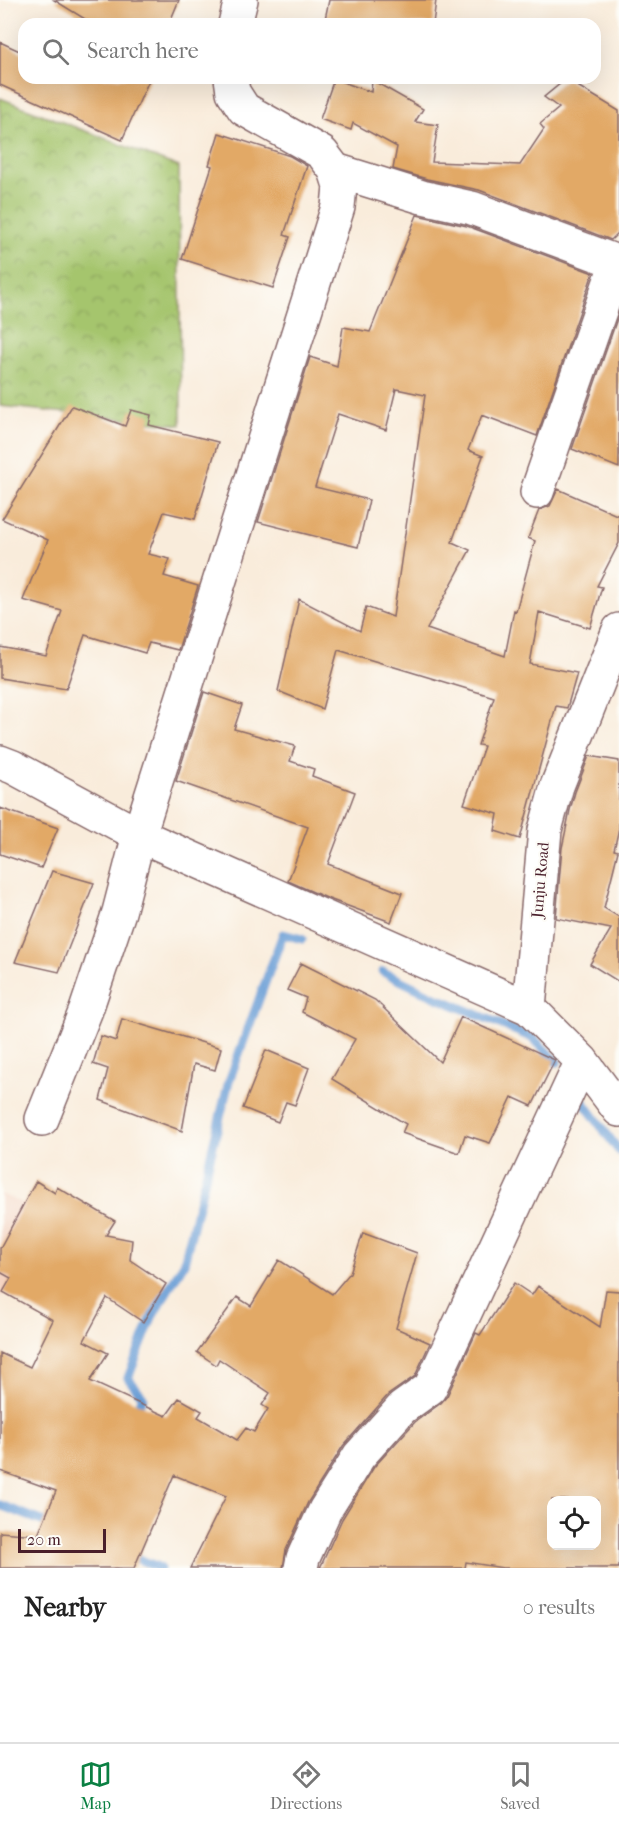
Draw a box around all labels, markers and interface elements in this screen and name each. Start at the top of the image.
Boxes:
search box [18,18,601,84]
icon: search [39,35,72,68]
text: Search here [87,38,199,64]
street label: Junju Road [527,841,553,921]
map controls [547,1496,601,1550]
button: locate [547,1496,601,1550]
scale bar [18,1526,106,1554]
text: 20 m [27,1530,61,1549]
text: Nearby [24,1592,106,1623]
text: 0 results [523,1596,595,1619]
tab: Map [79,1758,112,1813]
tab: Directions [270,1758,342,1813]
tab: Saved [500,1758,540,1813]

